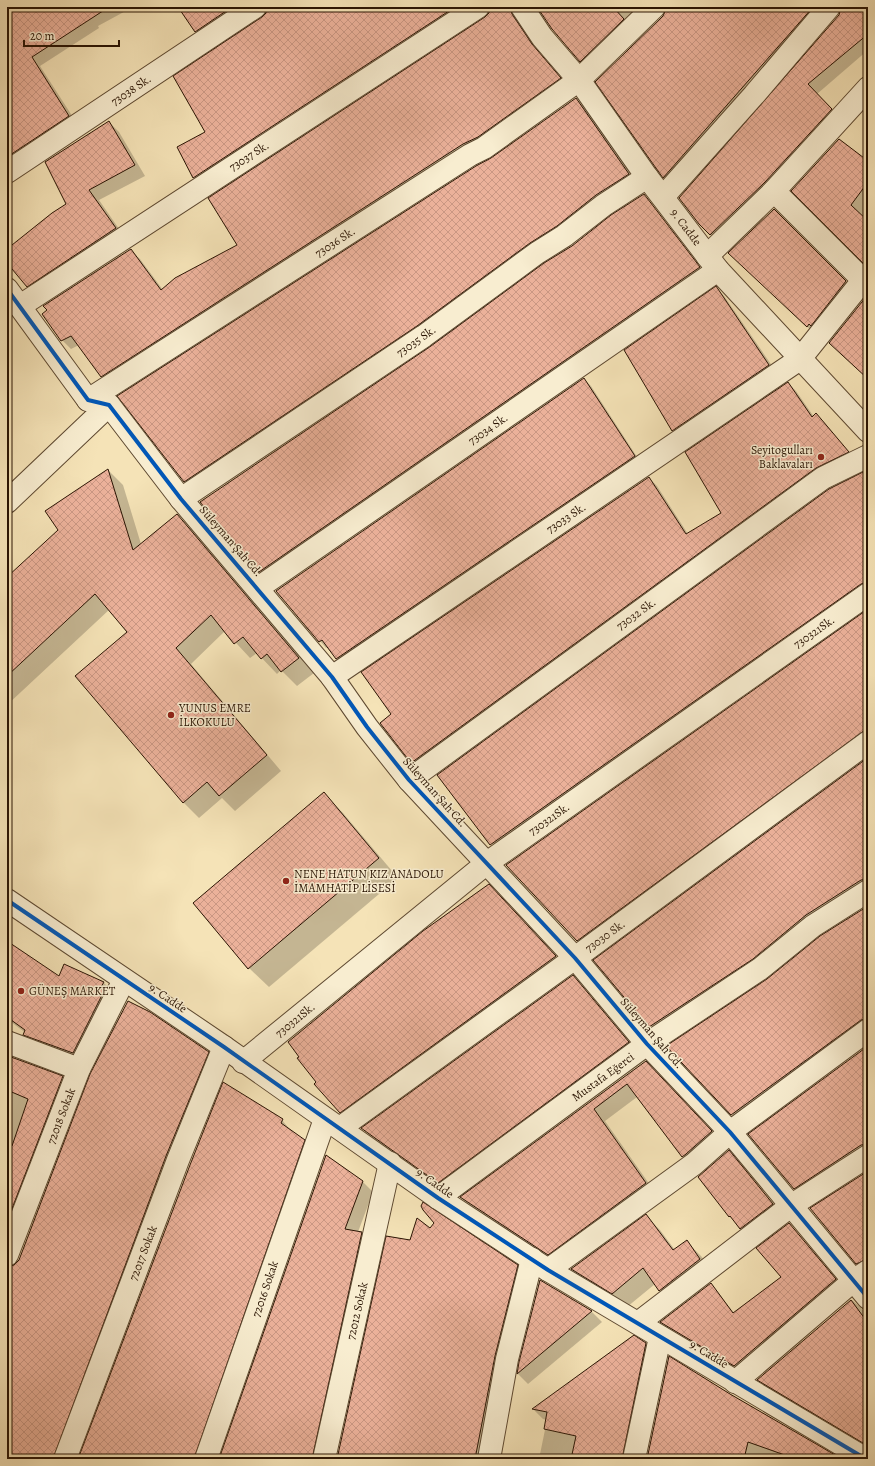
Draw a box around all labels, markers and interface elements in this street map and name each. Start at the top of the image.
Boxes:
scale bar [24,22,119,48]
text: 20 m [30,28,54,44]
street label: 73038 Sk. [108,71,154,109]
street label: 73037 Sk. [226,137,272,175]
street label: 9. Cadde [667,205,705,249]
street label: 73036 Sk. [312,223,358,261]
street label: 73035 Sk. [393,322,439,360]
street label: 73034 Sk. [465,410,511,448]
place label: Seyitogulları Baklavaları [751,442,813,472]
marker: Seyitogulları Baklavaları [816,452,826,462]
street label: 73033 Sk. [543,499,589,537]
street label: Süleyman Şah Cd. [196,502,266,580]
street label: 73032 Sk. [613,594,659,634]
street label: 730321Sk. [790,612,838,652]
place label: YUNUS EMRE İLKOKULU [178,700,251,730]
marker: YUNUS EMRE İLKOKULU [166,710,176,720]
street label: Süleyman Şah Cd. [399,754,471,830]
street label: 730321Sk. [525,799,573,839]
place label: NENE HATUN KIZ ANADOLU İMAMHATİP LİSESİ [294,866,444,896]
marker: NENE HATUN KIZ ANADOLU İMAMHATİP LİSESİ [281,876,291,886]
street label: 73030 Sk. [582,916,628,956]
street label: 9. Cadde [146,979,190,1017]
place label: GÜNEŞ MARKET [29,983,116,999]
marker: GÜNEŞ MARKET [16,986,26,996]
street label: Süleyman Şah Cd. [617,994,687,1072]
street label: 730321Sk. [272,999,318,1041]
street label: Mustafa Eğerci [569,1049,637,1105]
street label: 72018 Sokak [43,1086,79,1146]
street label: 9. Cadde [413,1164,457,1202]
street label: 72017 Sokak [125,1223,161,1283]
street label: 72016 Sokak [248,1259,282,1319]
street label: 72012 Sokak [343,1281,371,1341]
street label: 9. Cadde [687,1336,731,1372]

